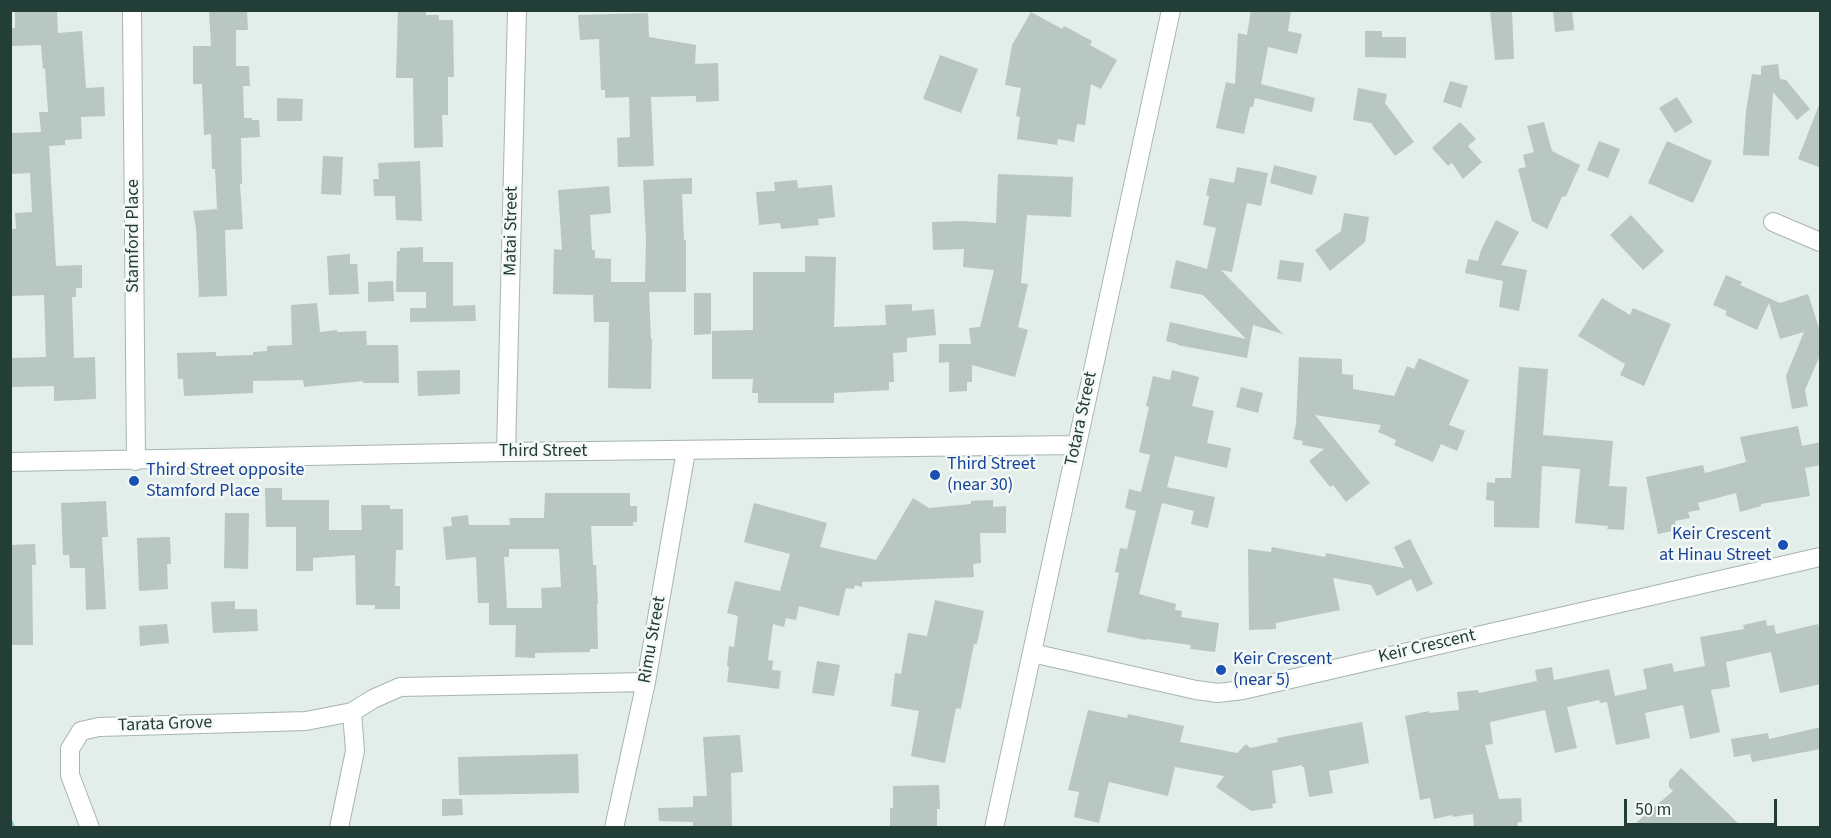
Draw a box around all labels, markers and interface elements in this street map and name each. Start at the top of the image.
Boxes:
street label: Stamford Place [123,179,145,293]
street label: Matai Street [500,186,524,276]
street label: Totara Street [1061,370,1103,468]
street label: Third Street [499,441,587,463]
place label: Third Street (near 30) [947,454,1036,496]
place label: Third Street opposite Stamford Place [146,460,304,502]
marker: Third Street (near 30) [928,468,942,482]
marker: Third Street opposite Stamford Place [127,474,141,488]
place label: Keir Crescent at Hinau Street [1659,524,1771,566]
marker: Keir Crescent at Hinau Street [1776,538,1790,552]
street label: Rimu Street [635,595,671,685]
street label: Keir Crescent [1376,625,1478,669]
place label: Keir Crescent (near 5) [1233,649,1332,692]
marker: Keir Crescent (near 5) [1214,663,1228,677]
street label: Tarata Grove [117,713,213,737]
scale bar [1627,787,1780,825]
text: 50 m [1635,797,1671,822]

